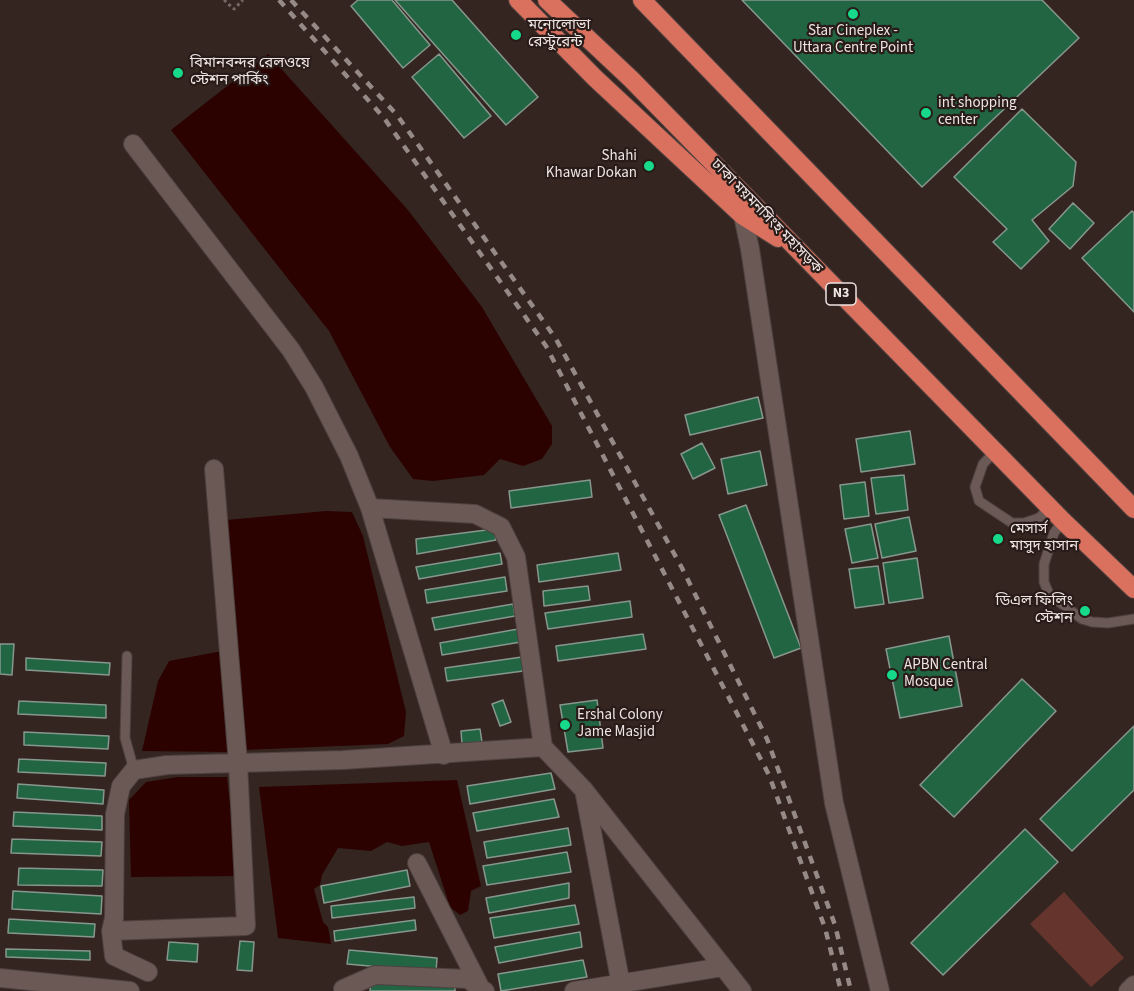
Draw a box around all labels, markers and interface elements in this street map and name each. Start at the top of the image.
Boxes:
marker: Star Cineplex - Uttara Centre Point [846,7,860,21]
place label: মনোলোভা রেস্টুরেন্ট [528,17,590,52]
place label: Star Cineplex - Uttara Centre Point [793,23,913,58]
marker: মনোলোভা রেস্টুরেন্ট [509,28,523,42]
place label: বিমানবন্দর রেলওয়ে স্টেশন পার্কিং [190,55,310,90]
marker: বিমানবন্দর রেলওয়ে স্টেশন পার্কিং [171,66,185,80]
place label: int shopping center [938,95,1017,130]
marker: int shopping center [919,106,933,120]
place label: Shahi Khawar Dokan [546,148,637,183]
street label: ঢাকা ময়মনসিংহ মহাসড়ক [707,156,825,278]
marker: Shahi Khawar Dokan [642,159,656,173]
road number: N3 [826,283,856,305]
place label: মেসার্স মাসুদ হাসান [1010,521,1078,556]
marker: মেসার্স মাসুদ হাসান [991,532,1005,546]
place label: ডিএল ফিলিং স্টেশন [995,593,1073,628]
marker: ডিএল ফিলিং স্টেশন [1078,604,1092,618]
place label: APBN Central Mosque [904,657,988,692]
marker: APBN Central Mosque [885,668,899,682]
place label: Ershal Colony Jame Masjid [577,707,663,742]
marker: Ershal Colony Jame Masjid [558,718,572,732]

